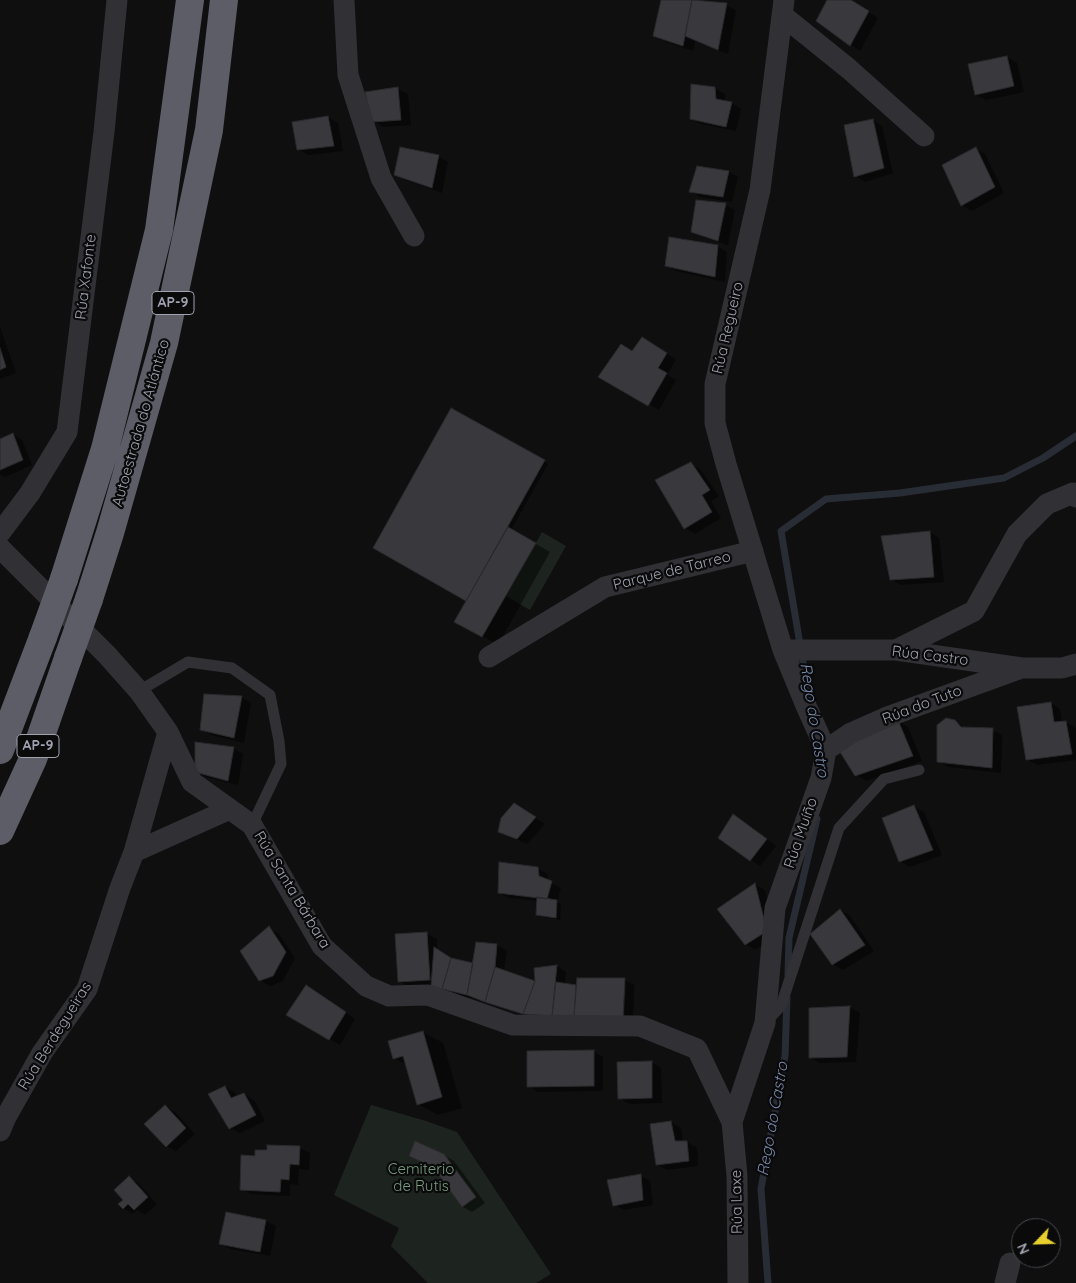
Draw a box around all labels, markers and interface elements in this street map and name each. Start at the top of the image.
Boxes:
street label: Rúa Xafonte [72,233,100,321]
street label: Rúa Regueiro [709,280,747,376]
road number: AP-9 [152,292,194,314]
street label: Autoestrada do Atlántico [109,337,173,509]
street label: Parque de Tarreo [611,548,733,594]
street label: Rúa Castro [891,642,969,670]
water label: Rego do Castro [795,661,833,779]
street label: Rúa do Tuto [880,682,964,728]
road number: AP-9 [17,734,59,758]
street label: Rúa Muíño [781,795,821,871]
street label: Rúa Santa Bárbara [250,828,334,952]
street label: Rúa Berdegueiras [15,979,95,1093]
water label: Rego do Castro [754,1060,792,1178]
park label: Cemiterio de Rutis [388,1160,454,1195]
street label: Rúa Laxe [727,1170,747,1234]
north arrow [1011,1218,1061,1268]
text: N [1013,1240,1034,1257]

